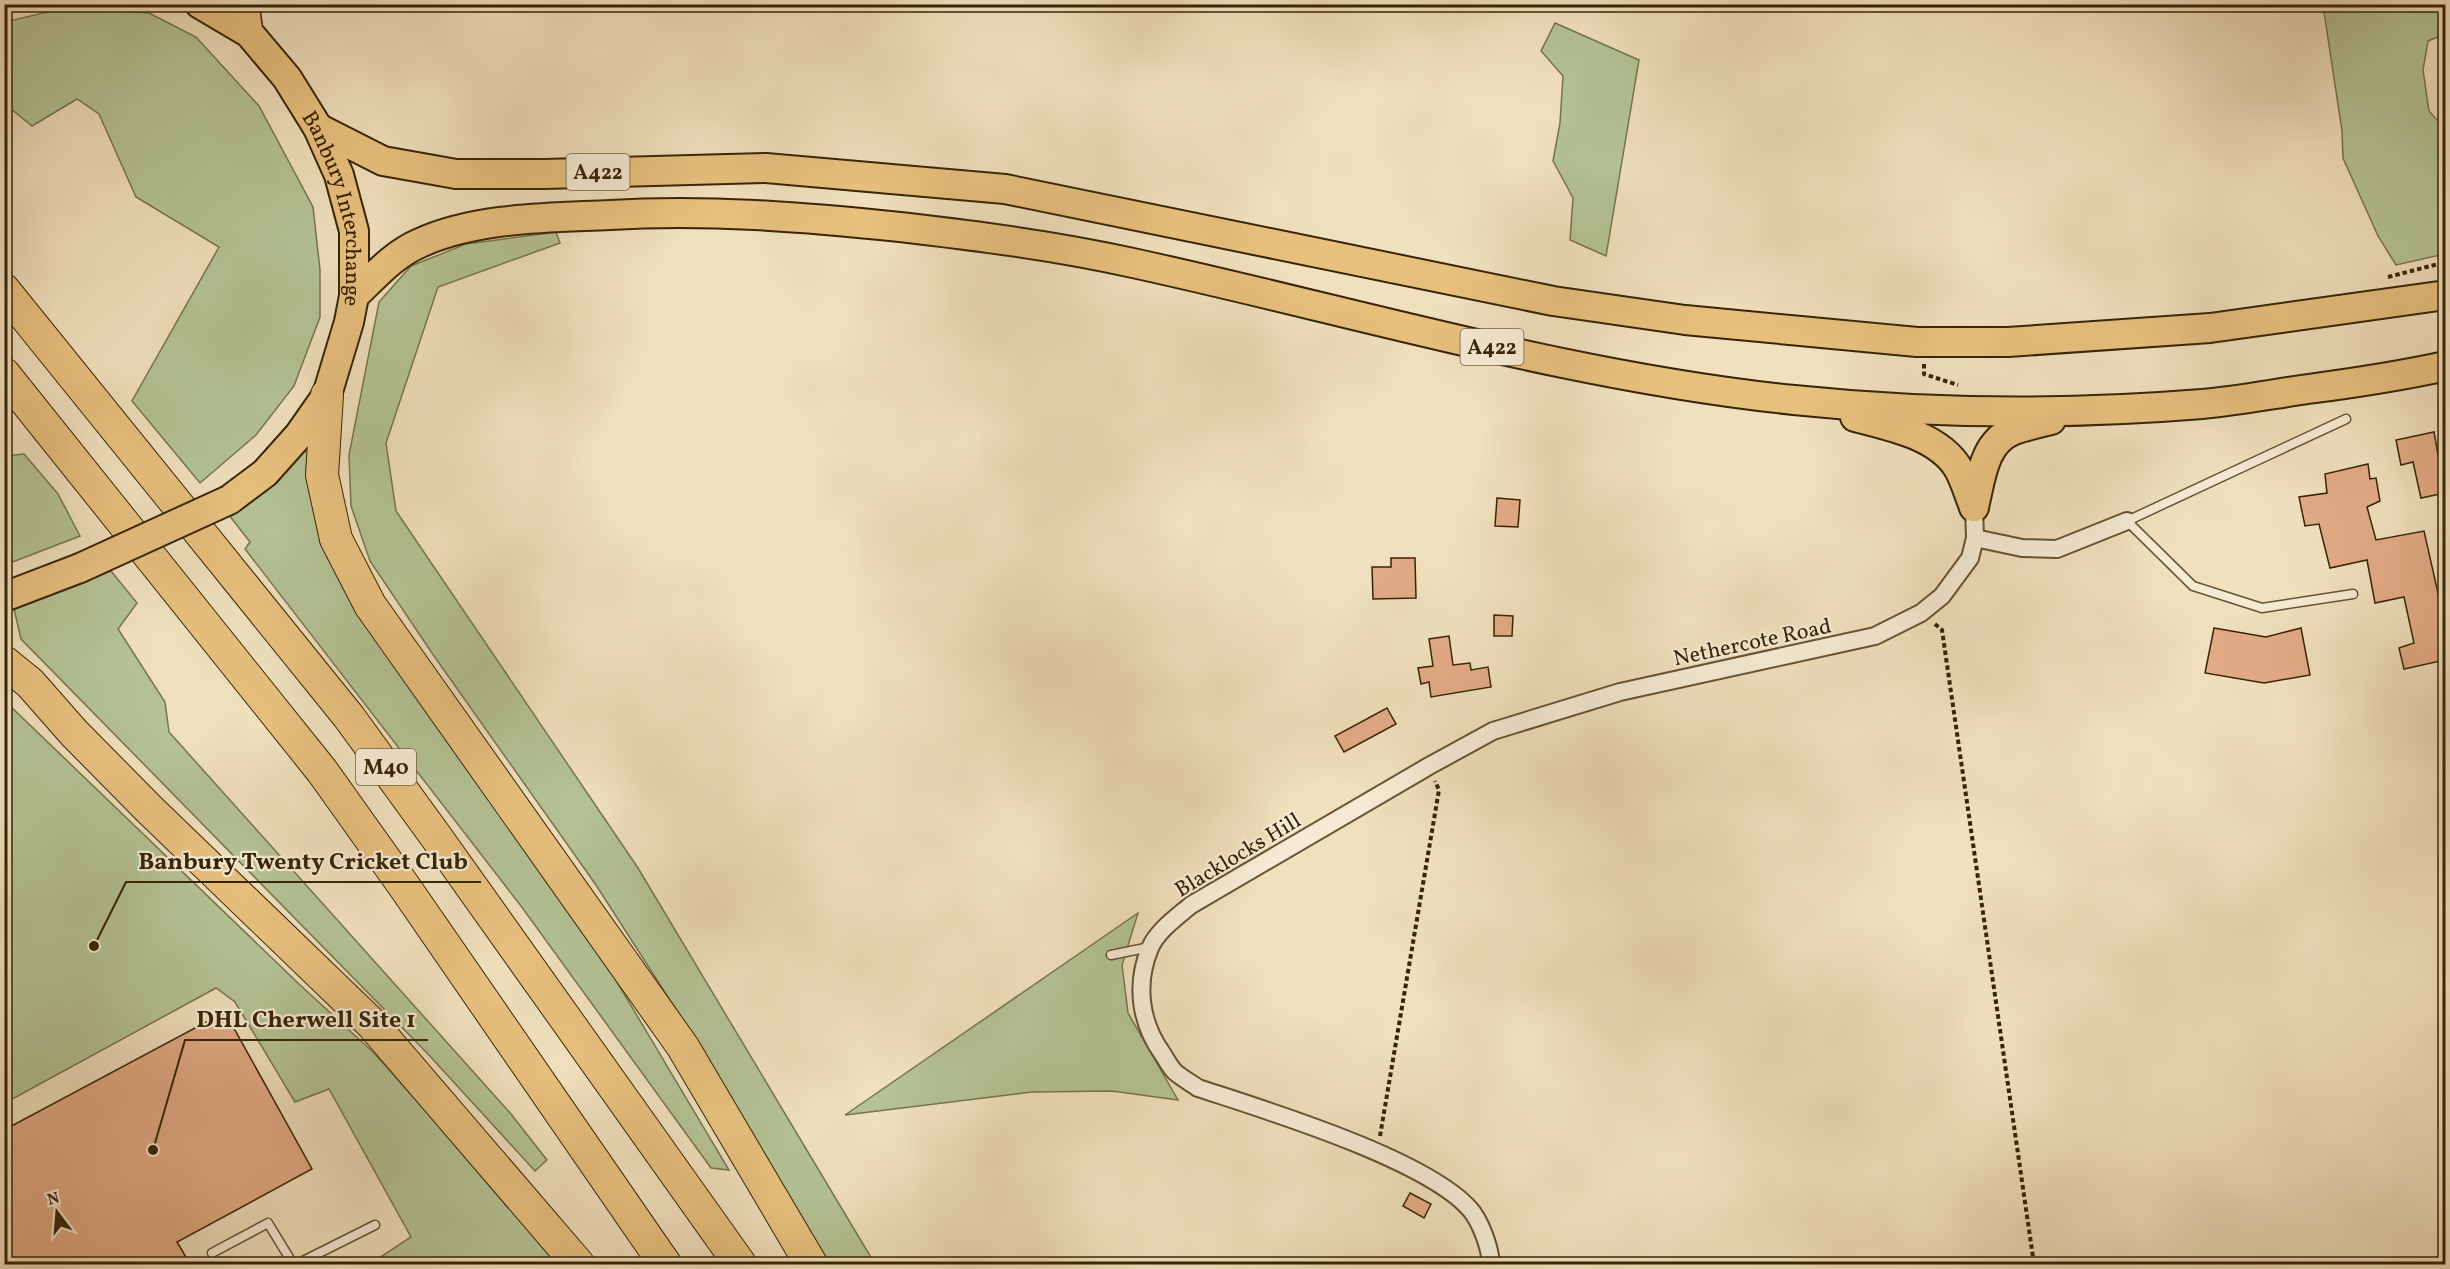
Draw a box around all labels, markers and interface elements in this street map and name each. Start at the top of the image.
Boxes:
street label: Banbury Interchange [293,105,367,309]
road number: A422 [566,154,630,190]
road number: A422 [1460,329,1524,365]
street label: Nethercote Road [1671,612,1834,675]
road number: M40 [356,749,416,785]
street label: Blacklocks Hill [1169,806,1307,906]
callout: Banbury Twenty Cricket Club [126,840,481,882]
text: Banbury Twenty Cricket Club [138,846,468,880]
callout: DHL Cherwell Site 1 [185,998,428,1040]
text: DHL Cherwell Site 1 [196,1004,416,1038]
north arrow [27,1182,87,1242]
text: N [45,1187,62,1212]

